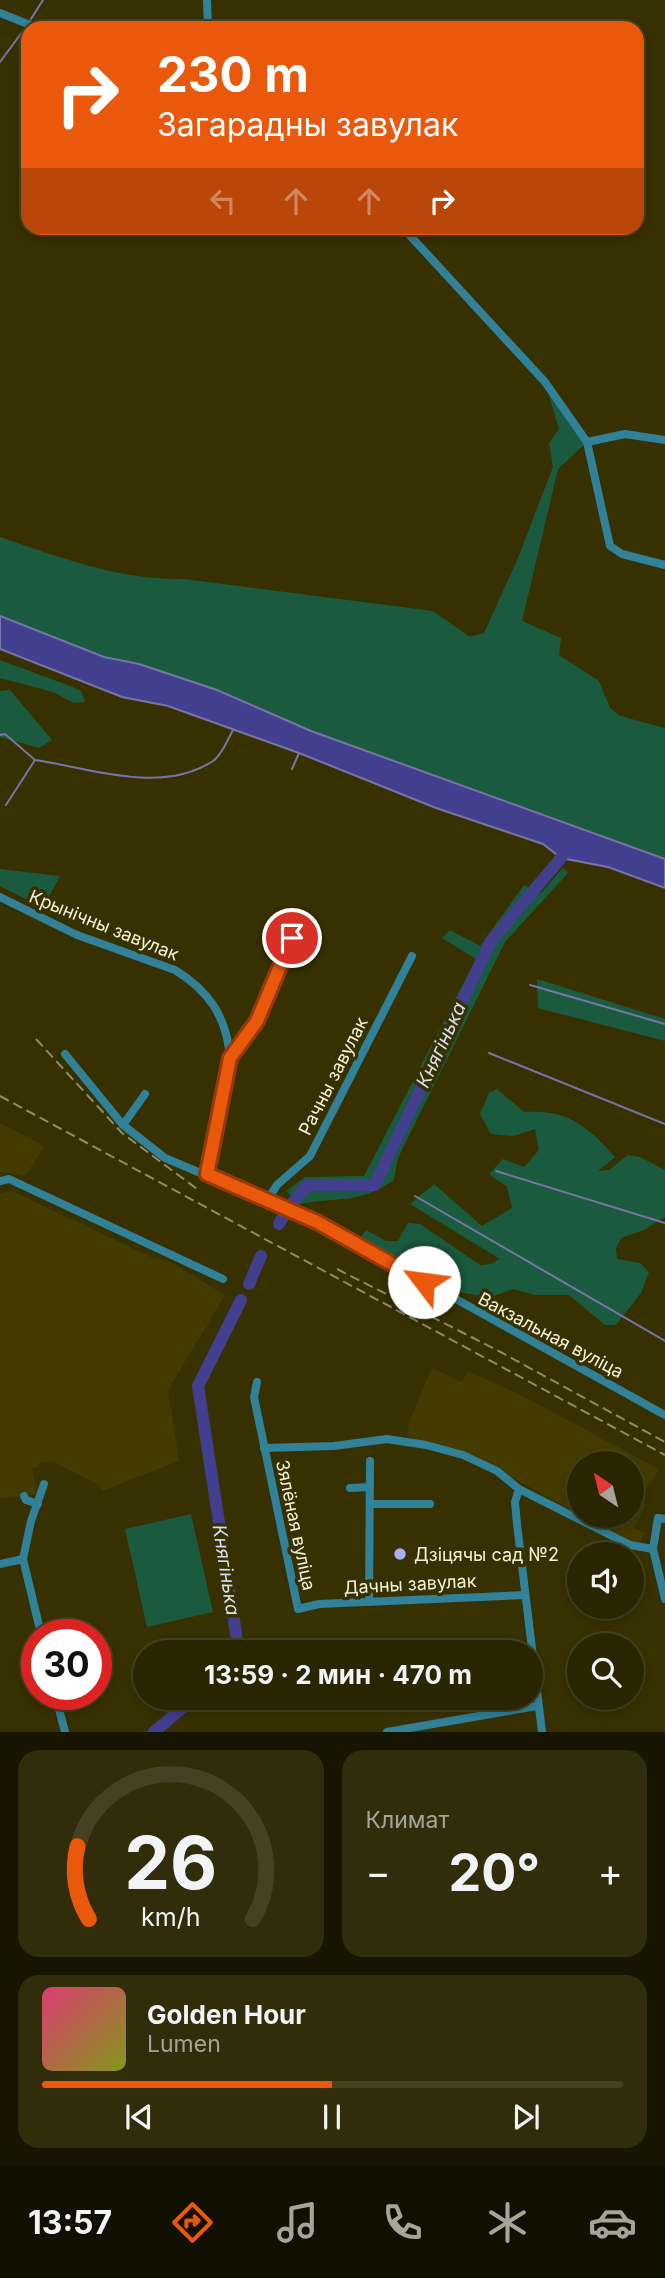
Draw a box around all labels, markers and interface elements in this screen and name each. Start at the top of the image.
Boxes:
text: 230 m [157,45,309,104]
icon: right [42,49,133,140]
text: Загарадны завулак [157,105,458,144]
icon: left [204,182,242,220]
icon: ahead [277,182,315,220]
icon: ahead [350,182,388,220]
icon: right [423,182,461,220]
street label: Крынічны завулак [26,885,182,965]
pin [262,908,322,968]
icon: arrive [273,919,311,957]
water label: Княгінька [411,998,471,1091]
street label: Рачны завулак [294,1013,372,1139]
position arrow [387,1245,461,1319]
street label: Вакзальная вуліца [475,1288,627,1382]
north arrow [567,1451,644,1528]
map controls [567,1451,644,1710]
street label: Зялёная вуліца [272,1458,320,1592]
water label: Княгінька [207,1523,245,1617]
button: sound [567,1542,644,1619]
place label: Дзіцячы сад №2 [414,1544,559,1565]
marker: Дзіцячы сад №2 [392,1546,408,1562]
street label: Дачны завулак [343,1570,477,1598]
speed limit sign: 30 [21,1619,112,1710]
button: search [567,1633,644,1710]
text: 13:59 · 2 мин · 470 m [204,1659,472,1690]
text: Климат [366,1806,449,1834]
text: 26 [124,1819,217,1908]
text: 20° [448,1841,540,1904]
text: − [366,1849,391,1895]
text: + [598,1849,623,1895]
text: km/h [141,1902,200,1932]
text: Golden Hour [147,1999,306,2030]
text: Lumen [147,2030,221,2058]
icon: previous [120,2098,158,2136]
icon: pause [313,2098,351,2136]
icon: next [507,2098,545,2136]
icon: directions [168,2198,217,2247]
icon: music [273,2198,322,2247]
icon: phone [378,2198,427,2247]
icon: climate [483,2198,532,2247]
icon: car [588,2198,637,2247]
text: 13:57 [28,2203,112,2242]

